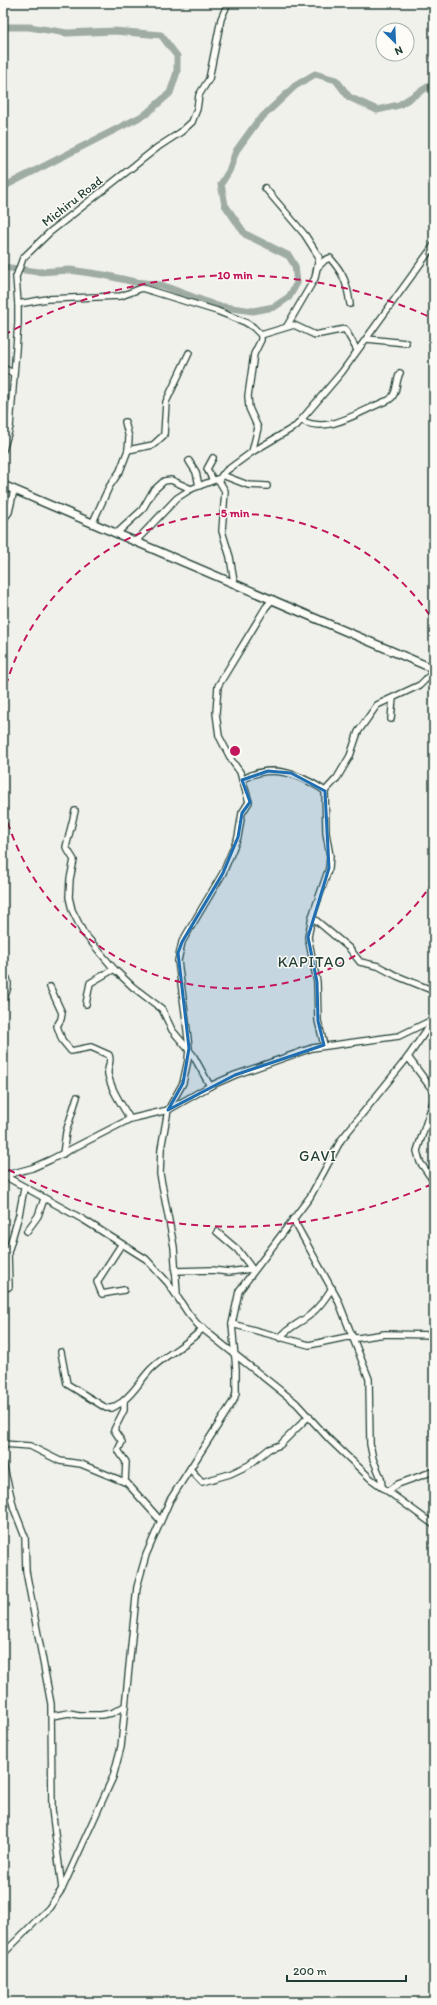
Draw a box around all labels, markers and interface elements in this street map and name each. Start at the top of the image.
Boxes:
north arrow [375,22,415,62]
text: N [393,43,405,58]
street label: Michiru Road [39,173,105,229]
text: 10 min [217,268,253,282]
text: 5 min [221,506,250,520]
centre of rings [228,744,242,758]
district label: KAPITAO [278,953,346,971]
district label: GAVI [299,1147,337,1165]
scale bar [287,1957,406,1983]
text: 200 m [293,1964,327,1978]

